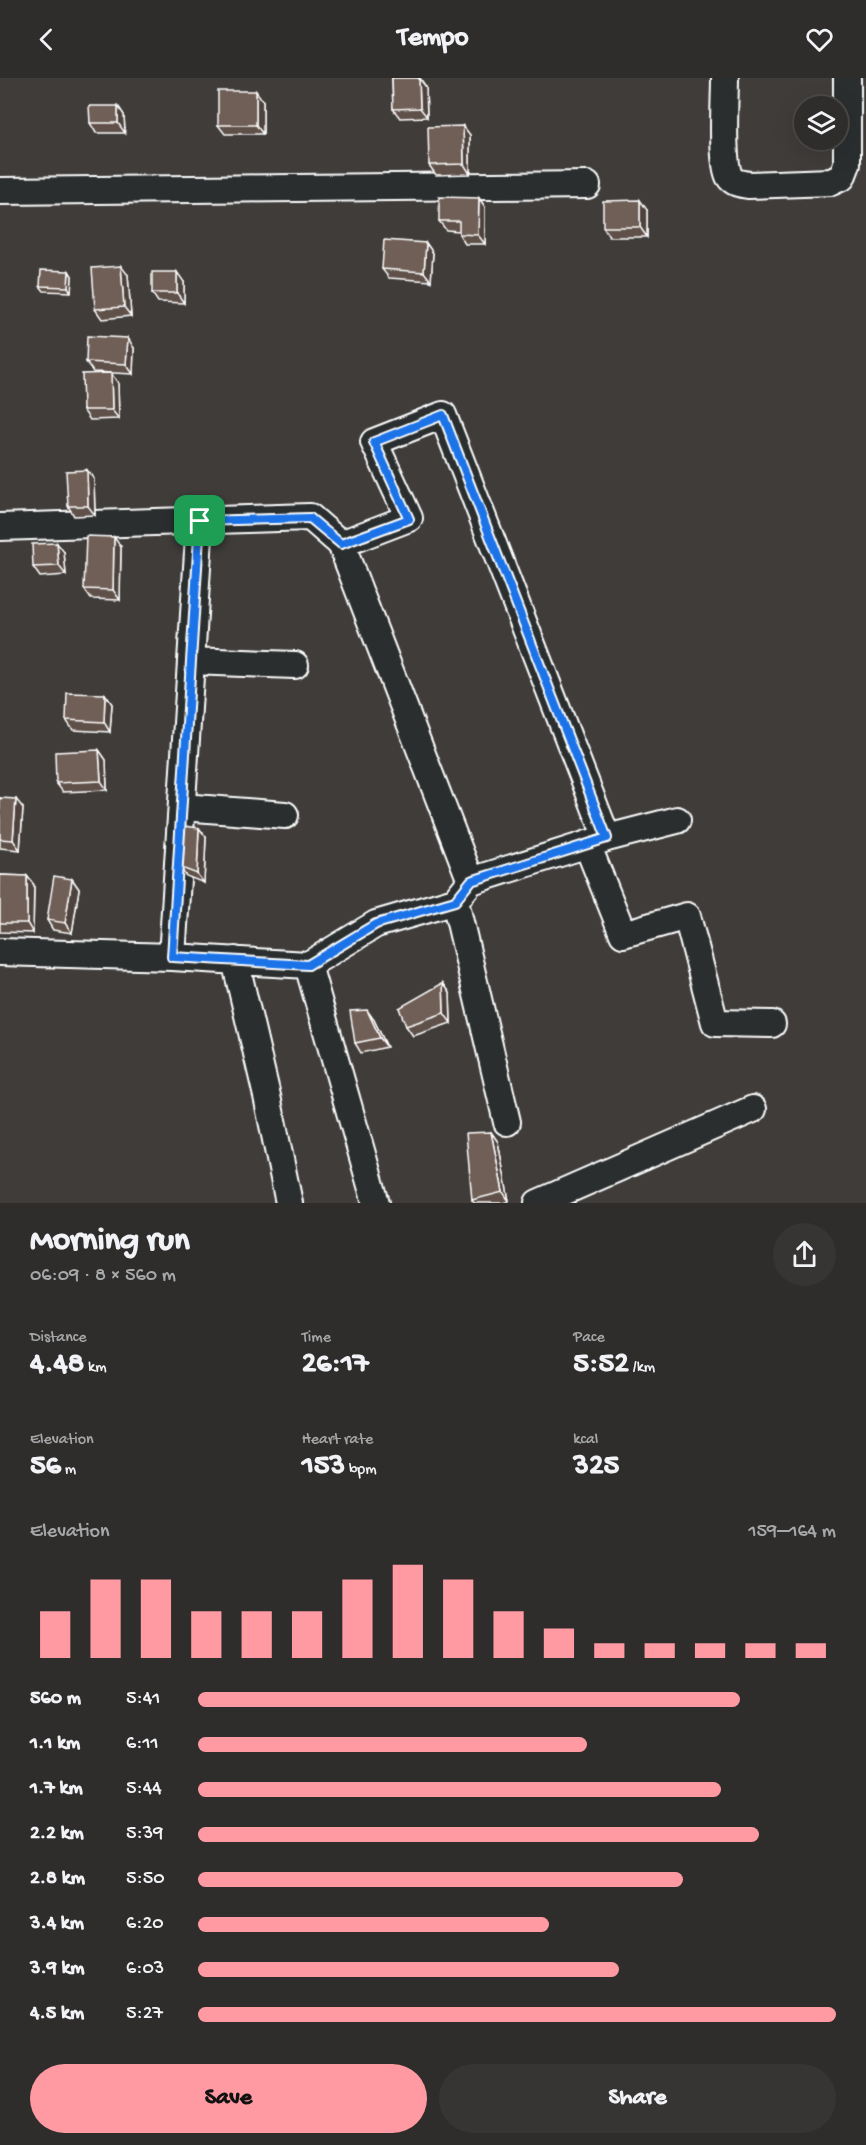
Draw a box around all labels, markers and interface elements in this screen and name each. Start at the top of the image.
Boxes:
icon: back [30,23,63,56]
text: Tempo [398,23,468,55]
icon: heart [803,23,836,56]
map controls [794,96,848,150]
button: layers [794,96,848,150]
pin [174,495,225,546]
icon: arrive [183,504,216,537]
text: Morning run [30,1223,190,1261]
button: share [773,1223,836,1286]
text: 06:09 · 8 × 560 m [30,1265,176,1288]
text: Distance [30,1329,87,1348]
text: Time [302,1329,331,1348]
text: Pace [573,1329,605,1348]
text: 4.48 [30,1348,84,1383]
text: 26:17 [302,1348,369,1383]
text: 5:52 [573,1348,629,1383]
text: km [84,1359,107,1378]
text: /km [629,1359,655,1378]
text: Elevation [30,1431,94,1450]
text: Heart rate [302,1431,373,1450]
text: kcal [573,1431,598,1450]
text: 56 [30,1450,61,1485]
text: 153 [302,1450,345,1485]
text: 325 [573,1450,619,1485]
text: m [61,1461,76,1480]
text: bpm [345,1461,377,1480]
text: Elevation [30,1521,110,1544]
text: 159–164 m [749,1521,836,1544]
text: 560 m [30,1688,81,1711]
text: 5:41 [126,1688,160,1711]
text: 1.1 km [30,1733,80,1756]
text: 6:11 [126,1733,159,1756]
text: 1.7 km [30,1778,83,1801]
text: 5:44 [126,1778,162,1801]
text: 2.2 km [30,1823,84,1846]
text: 5:39 [126,1823,163,1846]
text: 2.8 km [30,1868,85,1891]
text: 5:50 [126,1868,165,1891]
text: 3.4 km [30,1913,84,1936]
text: 6:20 [126,1913,164,1936]
text: 3.9 km [30,1958,85,1981]
text: 6:03 [126,1958,164,1981]
text: 4.5 km [30,2003,84,2026]
text: 5:27 [126,2003,163,2026]
button: Save [30,2064,427,2133]
button: Share [439,2064,836,2133]

